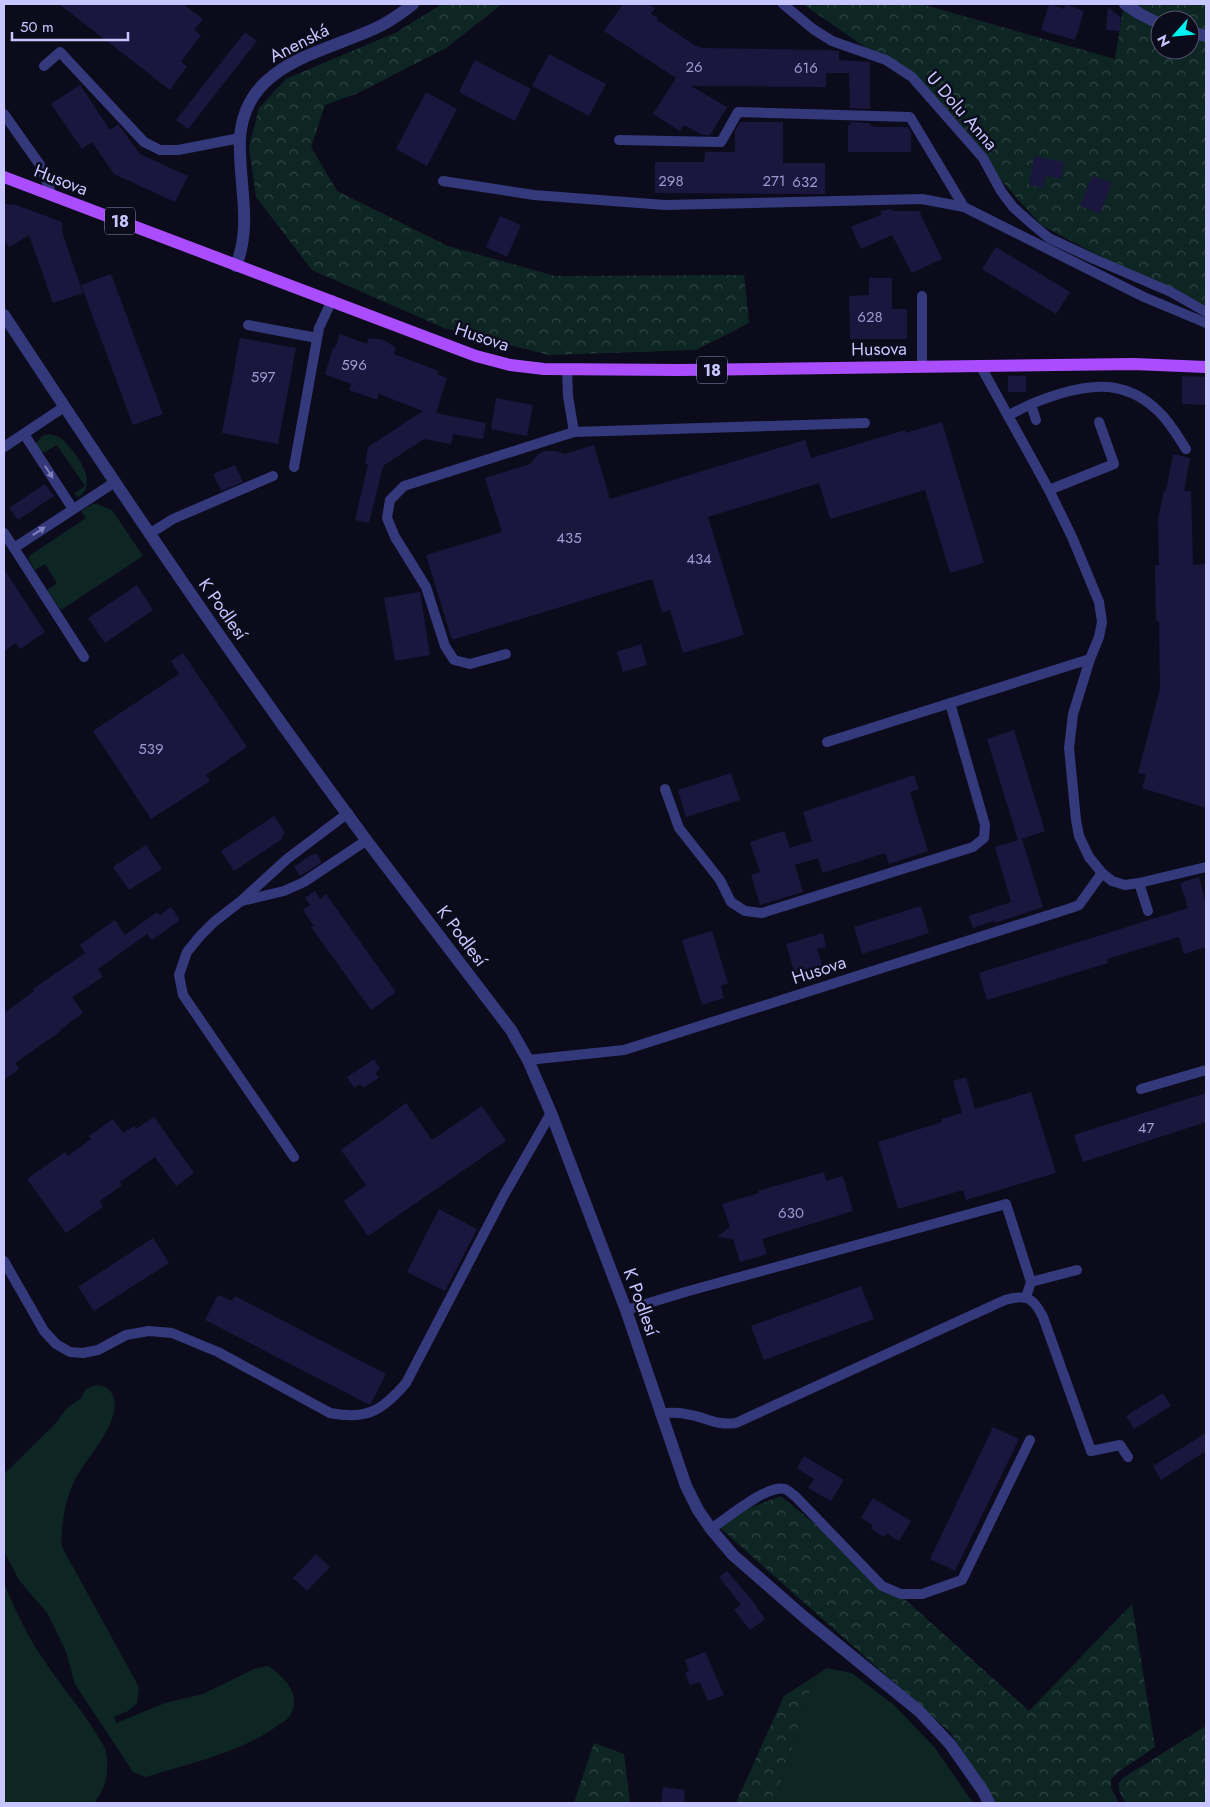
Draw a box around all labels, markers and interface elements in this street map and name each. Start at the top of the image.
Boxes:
scale bar [12,10,129,42]
north arrow [1150,10,1200,60]
text: 50 m [20,16,54,38]
street label: Anenská [265,17,333,69]
text: N [1152,31,1175,50]
house number: 26 [685,56,703,78]
house number: 616 [794,57,818,79]
street label: U Dolu Anna [920,66,1004,156]
street label: Husova [30,158,92,202]
house number: 298 [658,170,684,192]
house number: 271 [762,170,786,192]
house number: 632 [792,171,818,193]
road number: 18 [105,208,135,235]
house number: 628 [857,306,883,328]
street label: Husova [451,316,513,358]
street label: Husova [851,336,907,362]
house number: 596 [341,354,367,376]
road number: 18 [697,356,727,384]
house number: 597 [251,366,275,388]
one-way arrow [44,465,53,478]
one-way arrow [33,527,46,536]
house number: 435 [556,527,582,549]
house number: 434 [686,548,712,570]
street label: K Podlesí [192,573,255,646]
house number: 539 [138,738,164,760]
street label: K Podlesí [430,900,494,973]
street label: Husova [788,949,850,991]
house number: 47 [1138,1117,1154,1139]
house number: 630 [778,1202,804,1224]
street label: K Podlesí [617,1265,666,1341]

